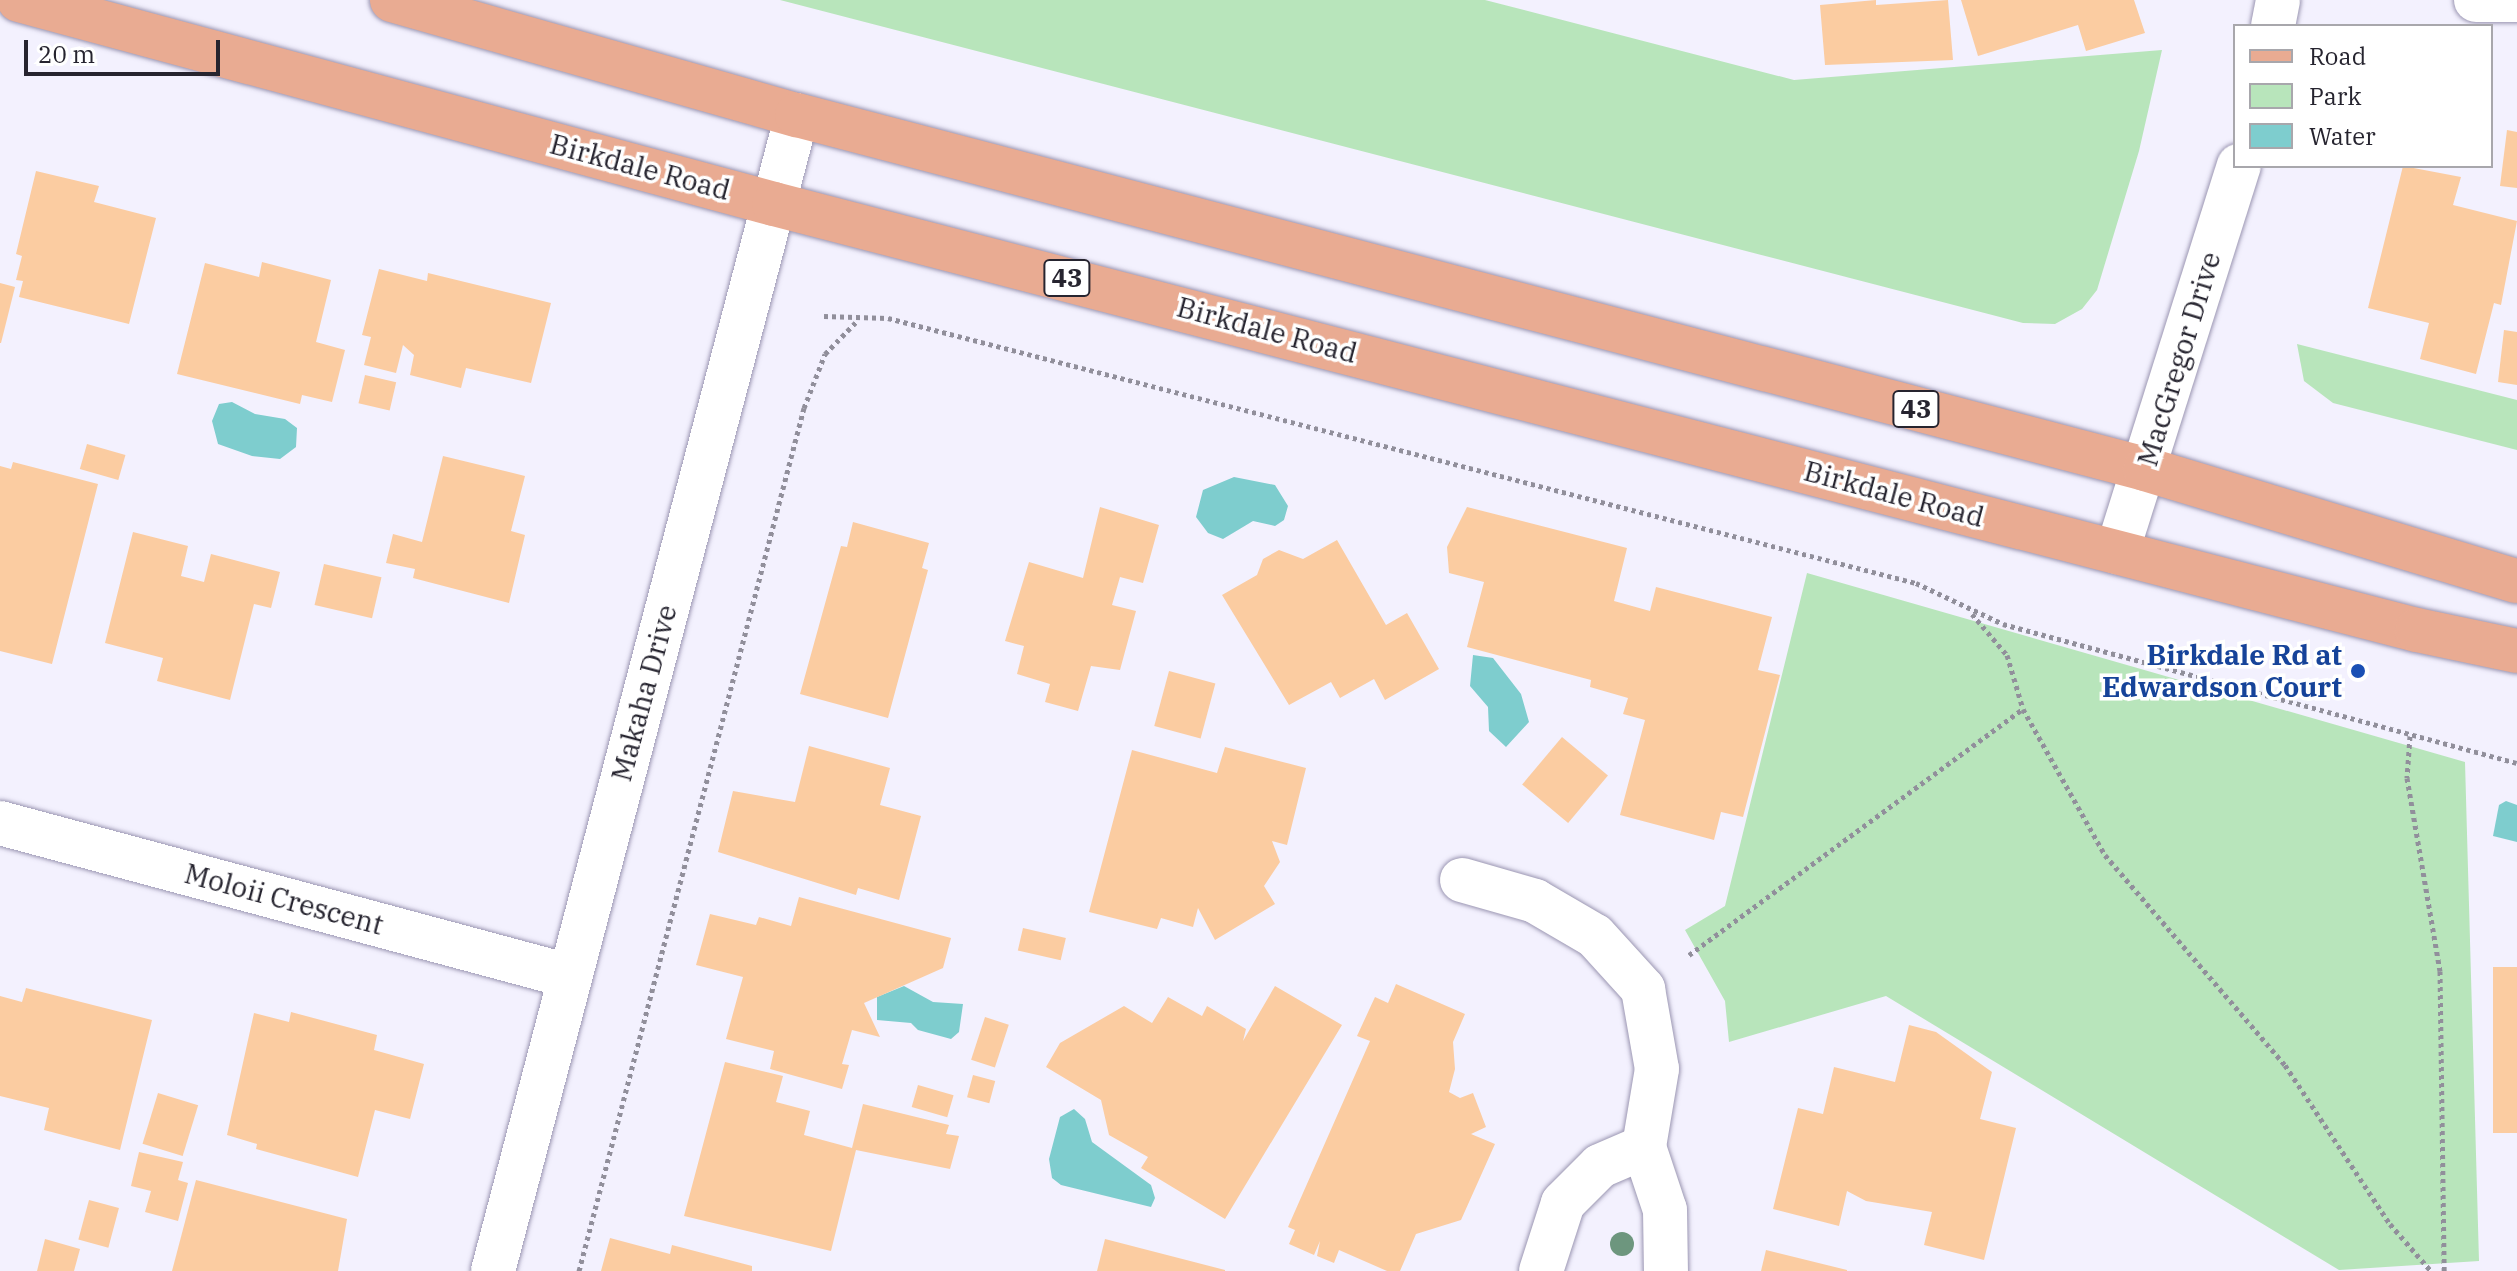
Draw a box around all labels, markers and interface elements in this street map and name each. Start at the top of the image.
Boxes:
scale bar [28,24,224,74]
legend [2233,24,2493,168]
text: 20 m [38,38,95,70]
text: Road [2309,40,2366,72]
text: Park [2309,80,2361,112]
text: Water [2309,120,2376,152]
street label: Birkdale Road [546,127,734,207]
street label: MacGregor Drive [2130,248,2228,470]
road number: 43 [1043,256,1091,300]
street label: Birkdale Road [1173,290,1361,370]
road number: 43 [1892,387,1940,431]
street label: Birkdale Road [1800,454,1988,534]
street label: Makaha Drive [604,601,684,785]
place label: Birkdale Rd at Edwardson Court [2102,638,2342,704]
marker: Birkdale Rd at Edwardson Court [2349,662,2367,680]
street label: Moloii Crescent [181,856,387,942]

